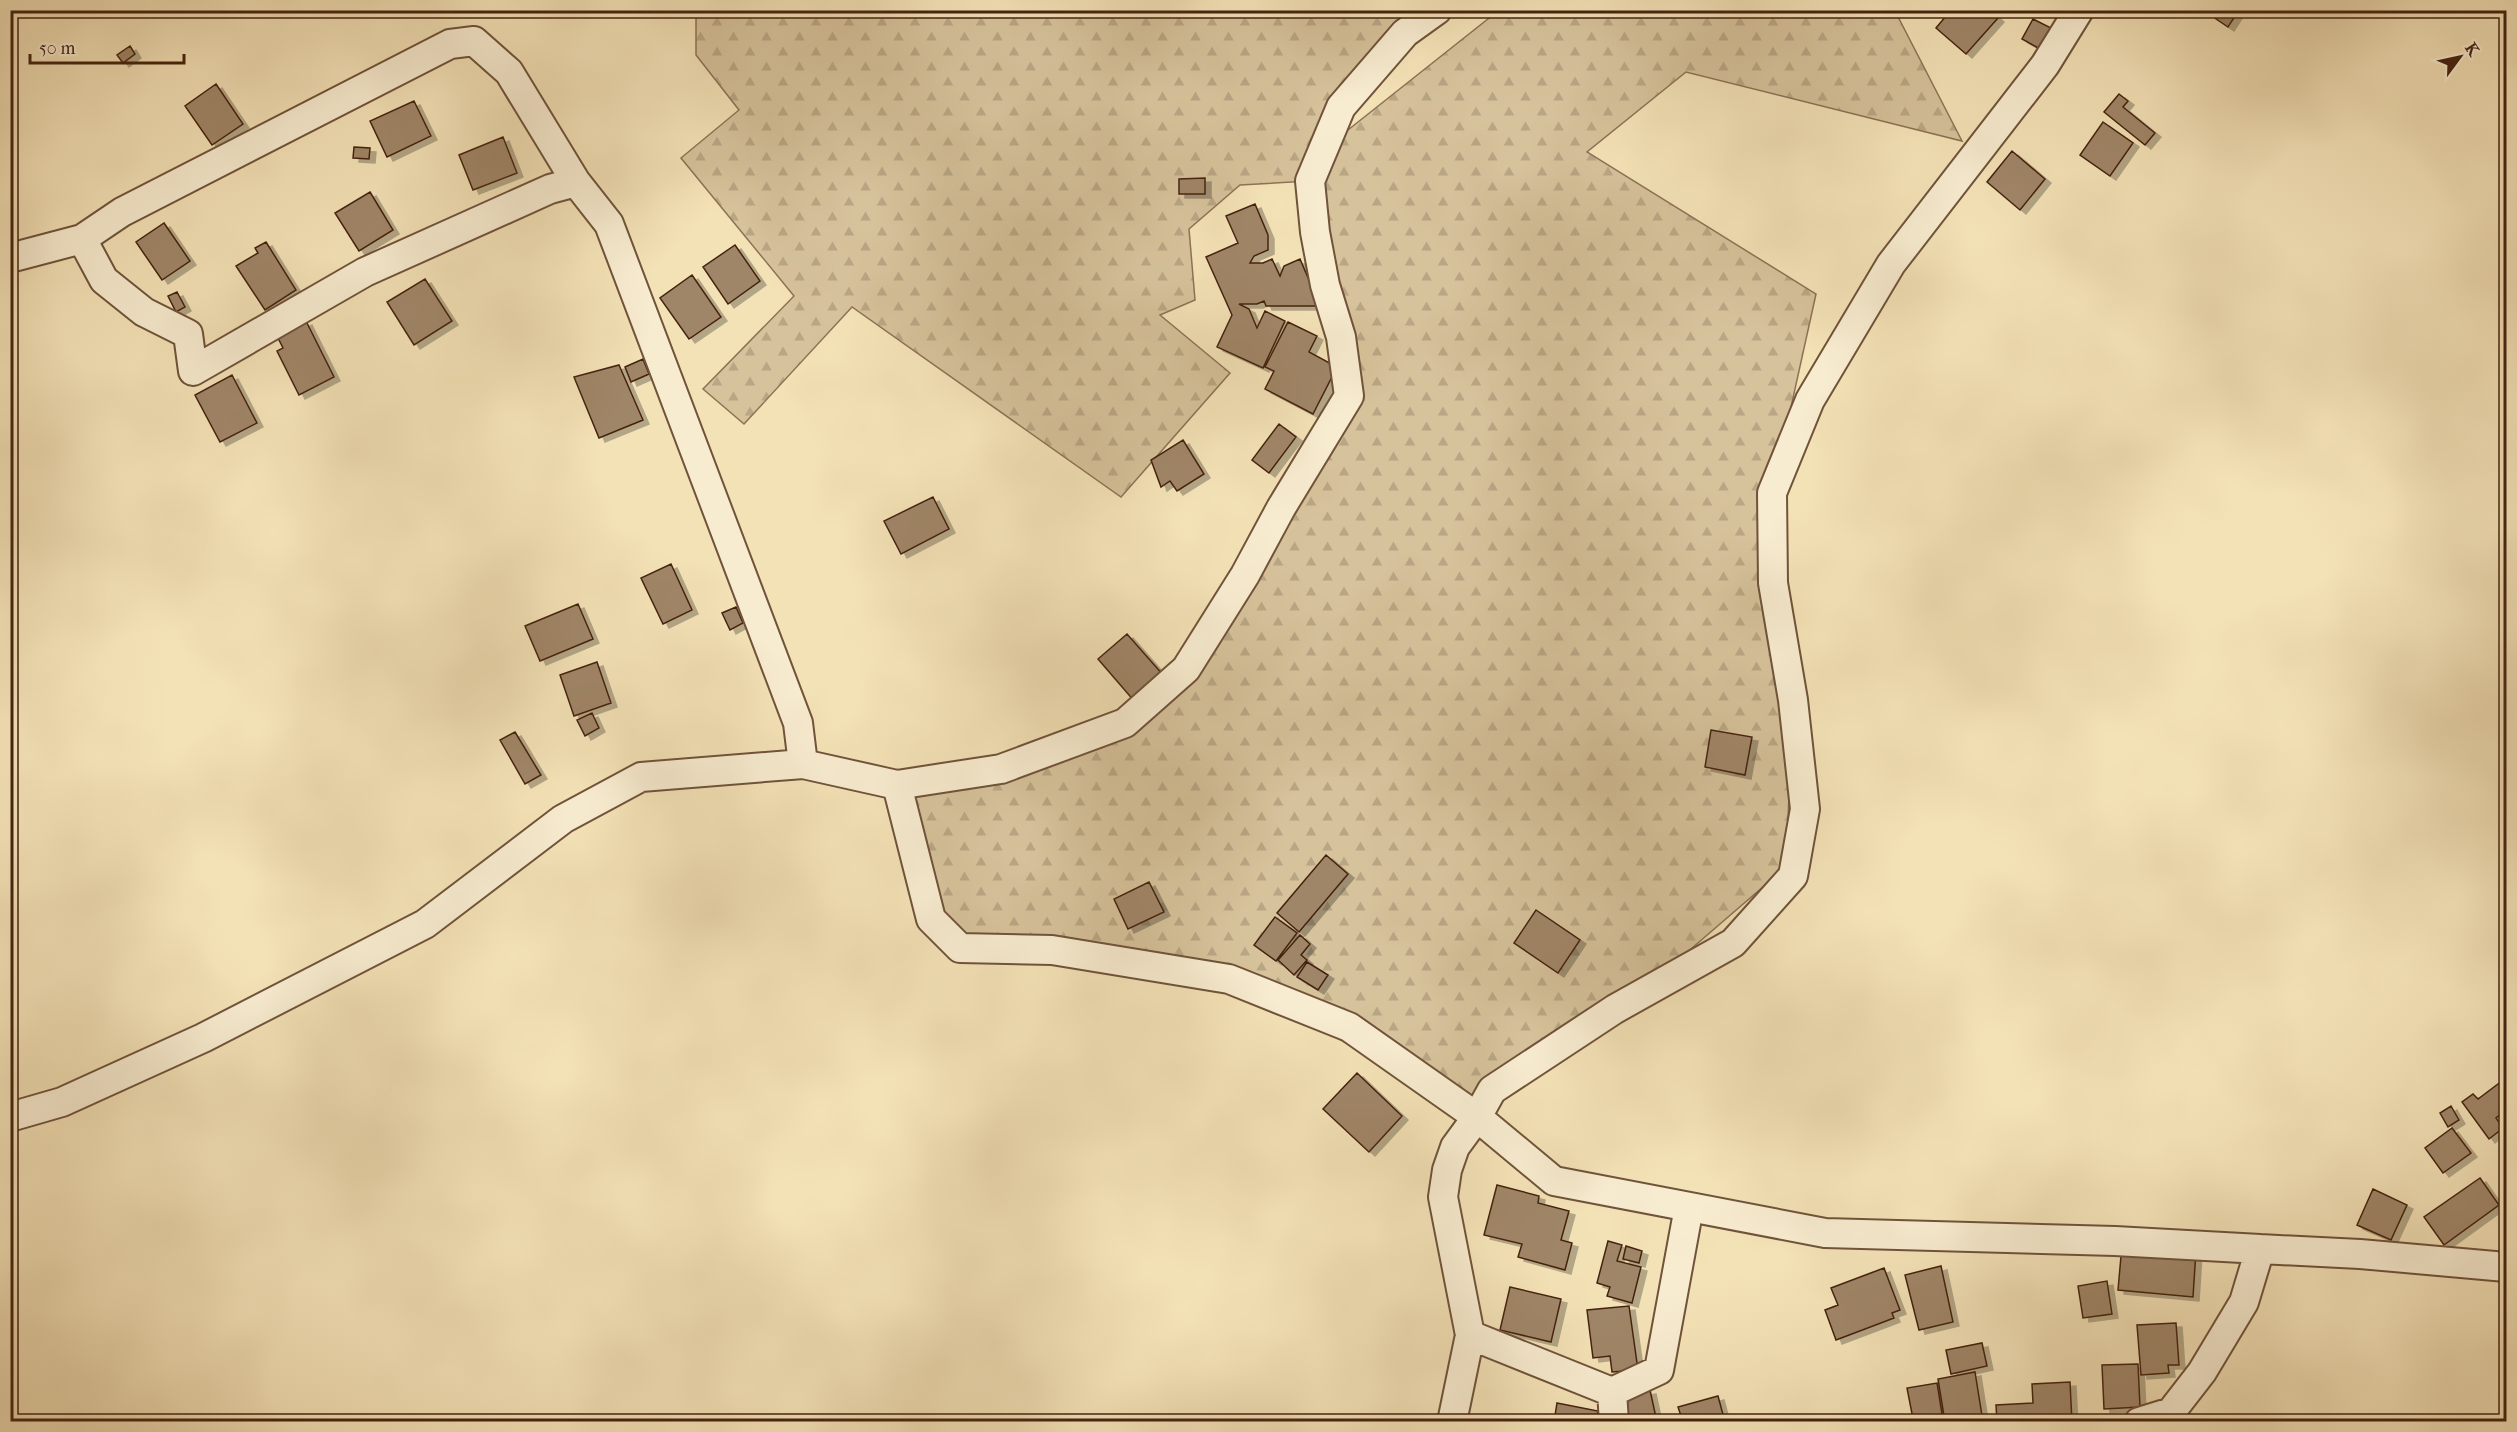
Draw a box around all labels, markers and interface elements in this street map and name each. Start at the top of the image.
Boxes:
scale bar [30,27,184,65]
north arrow [2430,27,2490,87]
text: 50 m [39,38,76,59]
text: K [2461,39,2484,60]

